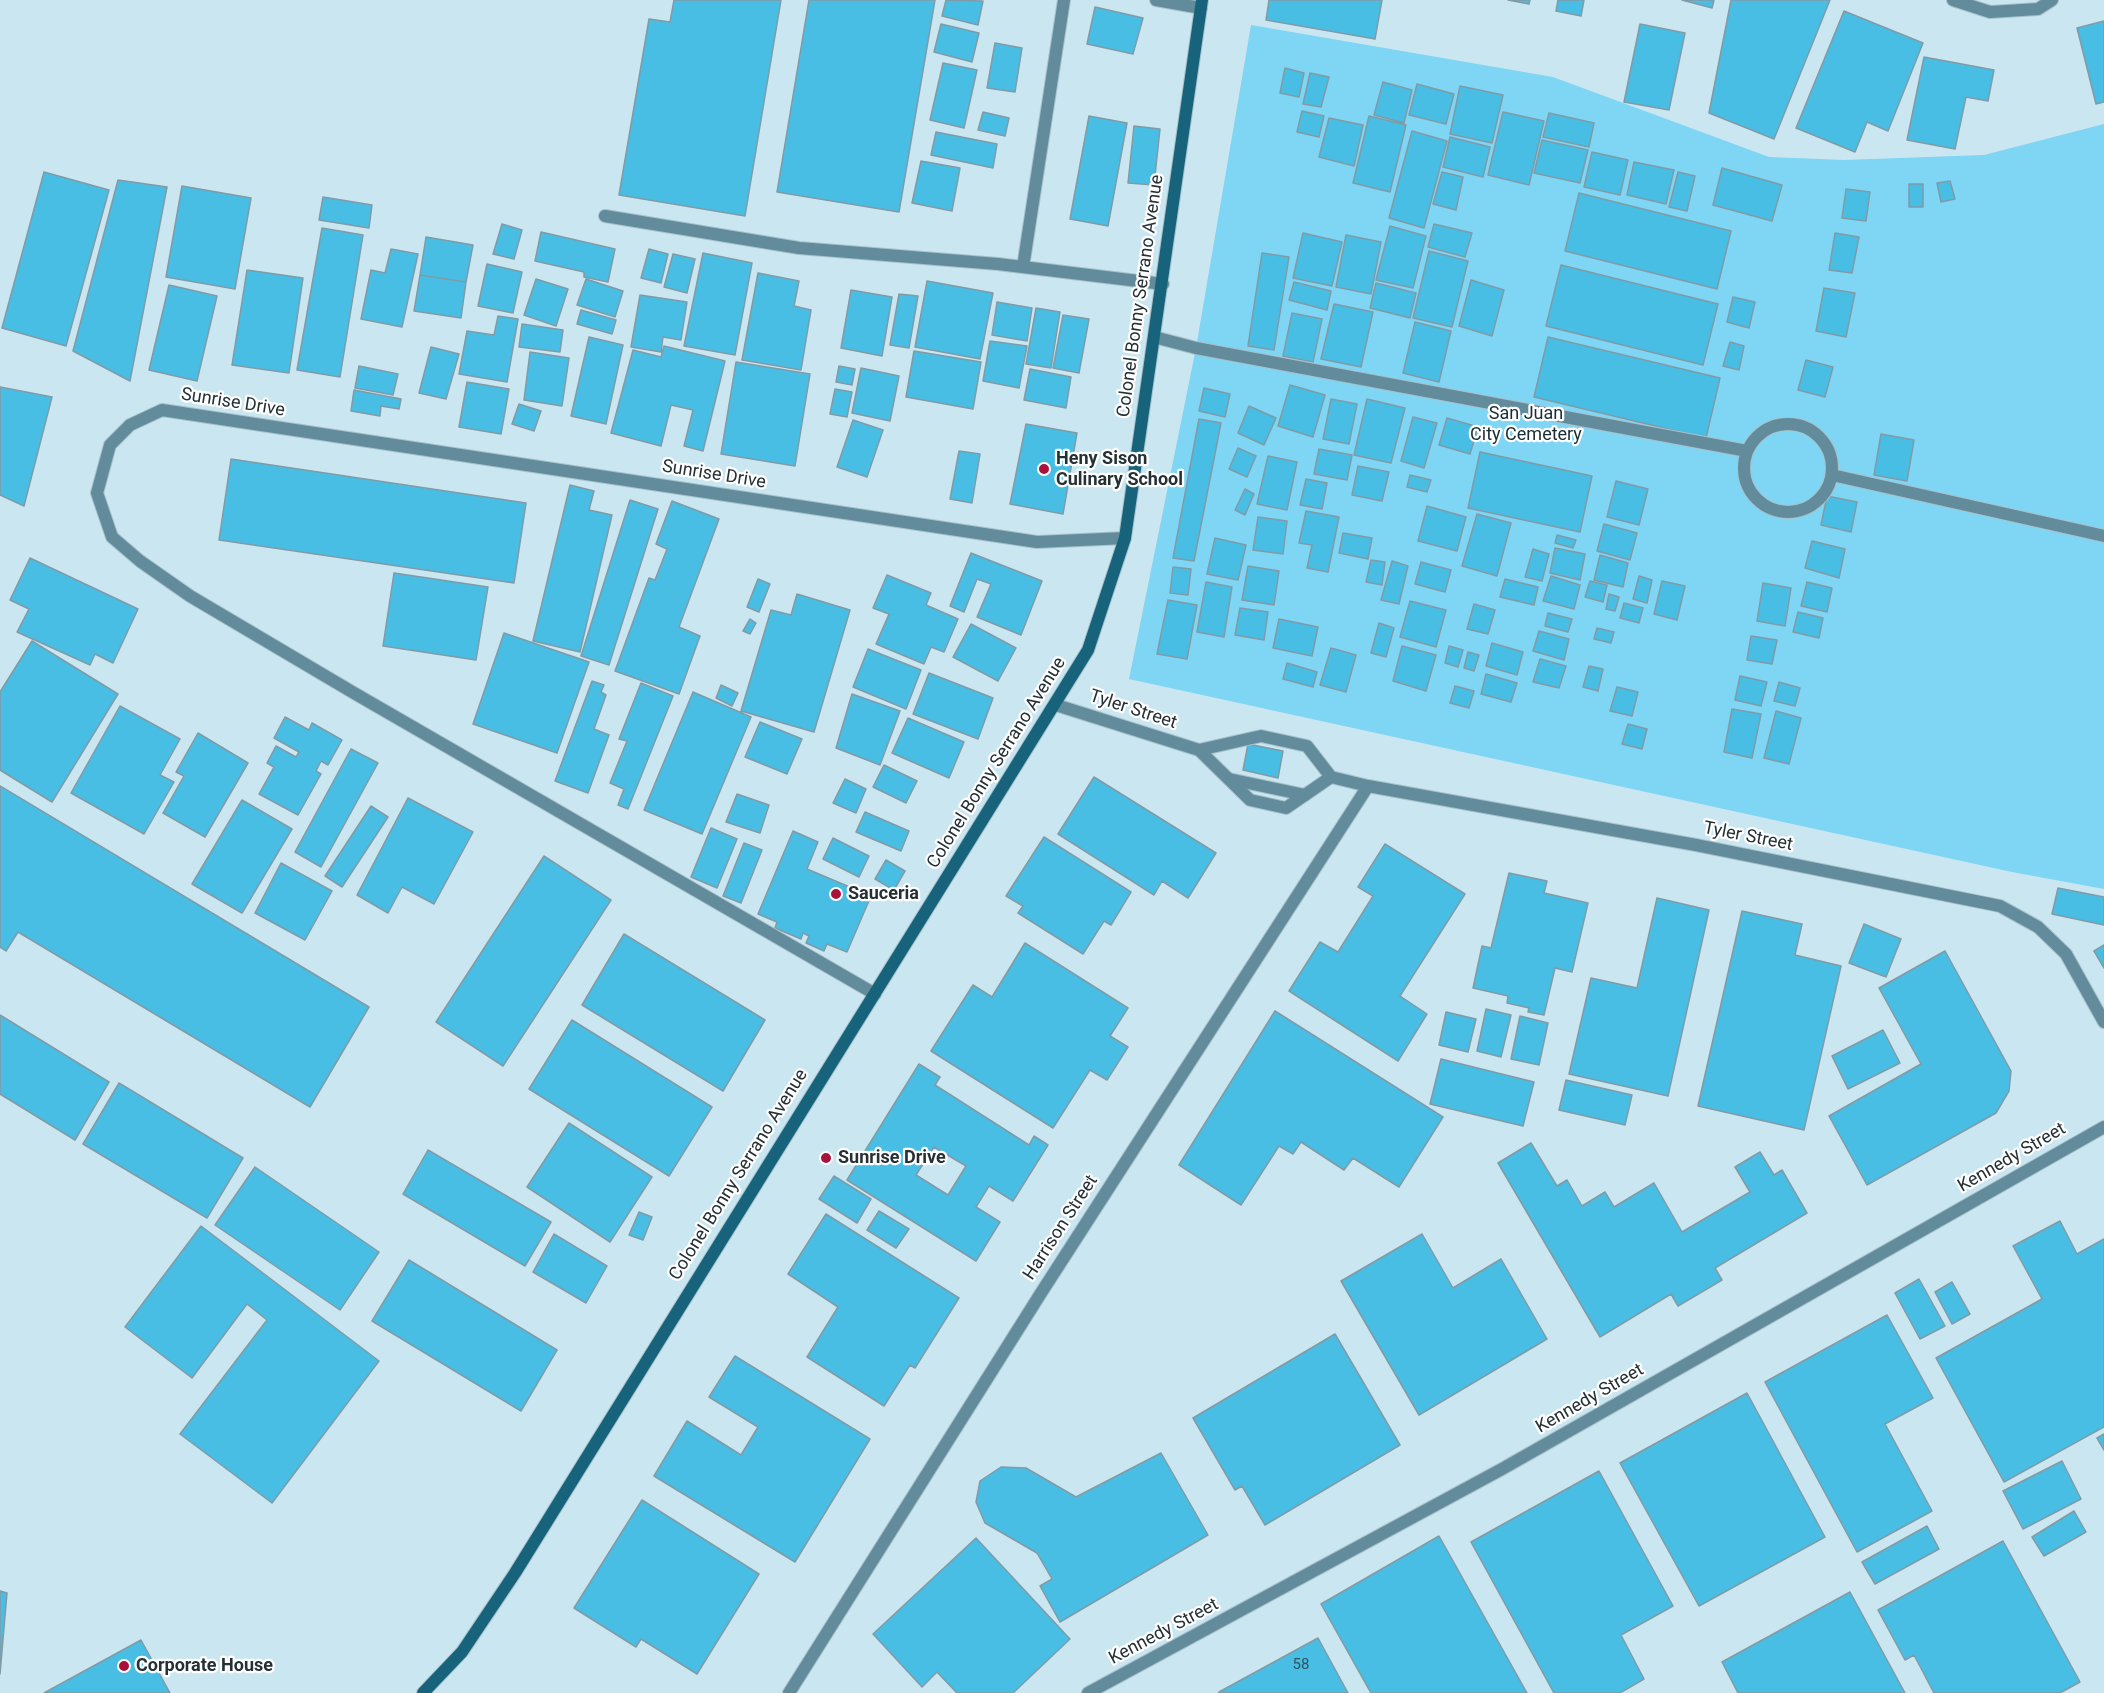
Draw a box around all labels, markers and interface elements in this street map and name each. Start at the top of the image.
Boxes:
street label: Colonel Bonny Serrano Avenue [1113,173,1169,419]
street label: Sunrise Drive [180,384,286,422]
park label: San Juan City Cemetery [1470,403,1582,446]
place label: Heny Sison Culinary School [1056,448,1183,490]
street label: Sunrise Drive [661,456,767,494]
marker: Heny Sison Culinary School [1037,462,1051,476]
street label: Colonel Bonny Serrano Avenue [923,654,1071,872]
street label: Tyler Street [1087,686,1179,734]
street label: Tyler Street [1701,818,1795,856]
place label: Sauceria [848,883,919,905]
marker: Sauceria [829,887,843,901]
street label: Colonel Bonny Serrano Avenue [665,1066,813,1284]
street label: Kennedy Street [1954,1118,2070,1198]
place label: Sunrise Drive [838,1147,946,1169]
marker: Sunrise Drive [819,1151,833,1165]
street label: Harrison Street [1019,1172,1103,1284]
street label: Kennedy Street [1532,1359,1648,1439]
street label: Kennedy Street [1106,1594,1222,1670]
place label: Corporate House [136,1655,273,1677]
house number: 58 [1293,1656,1309,1674]
marker: Corporate House [117,1659,131,1673]

